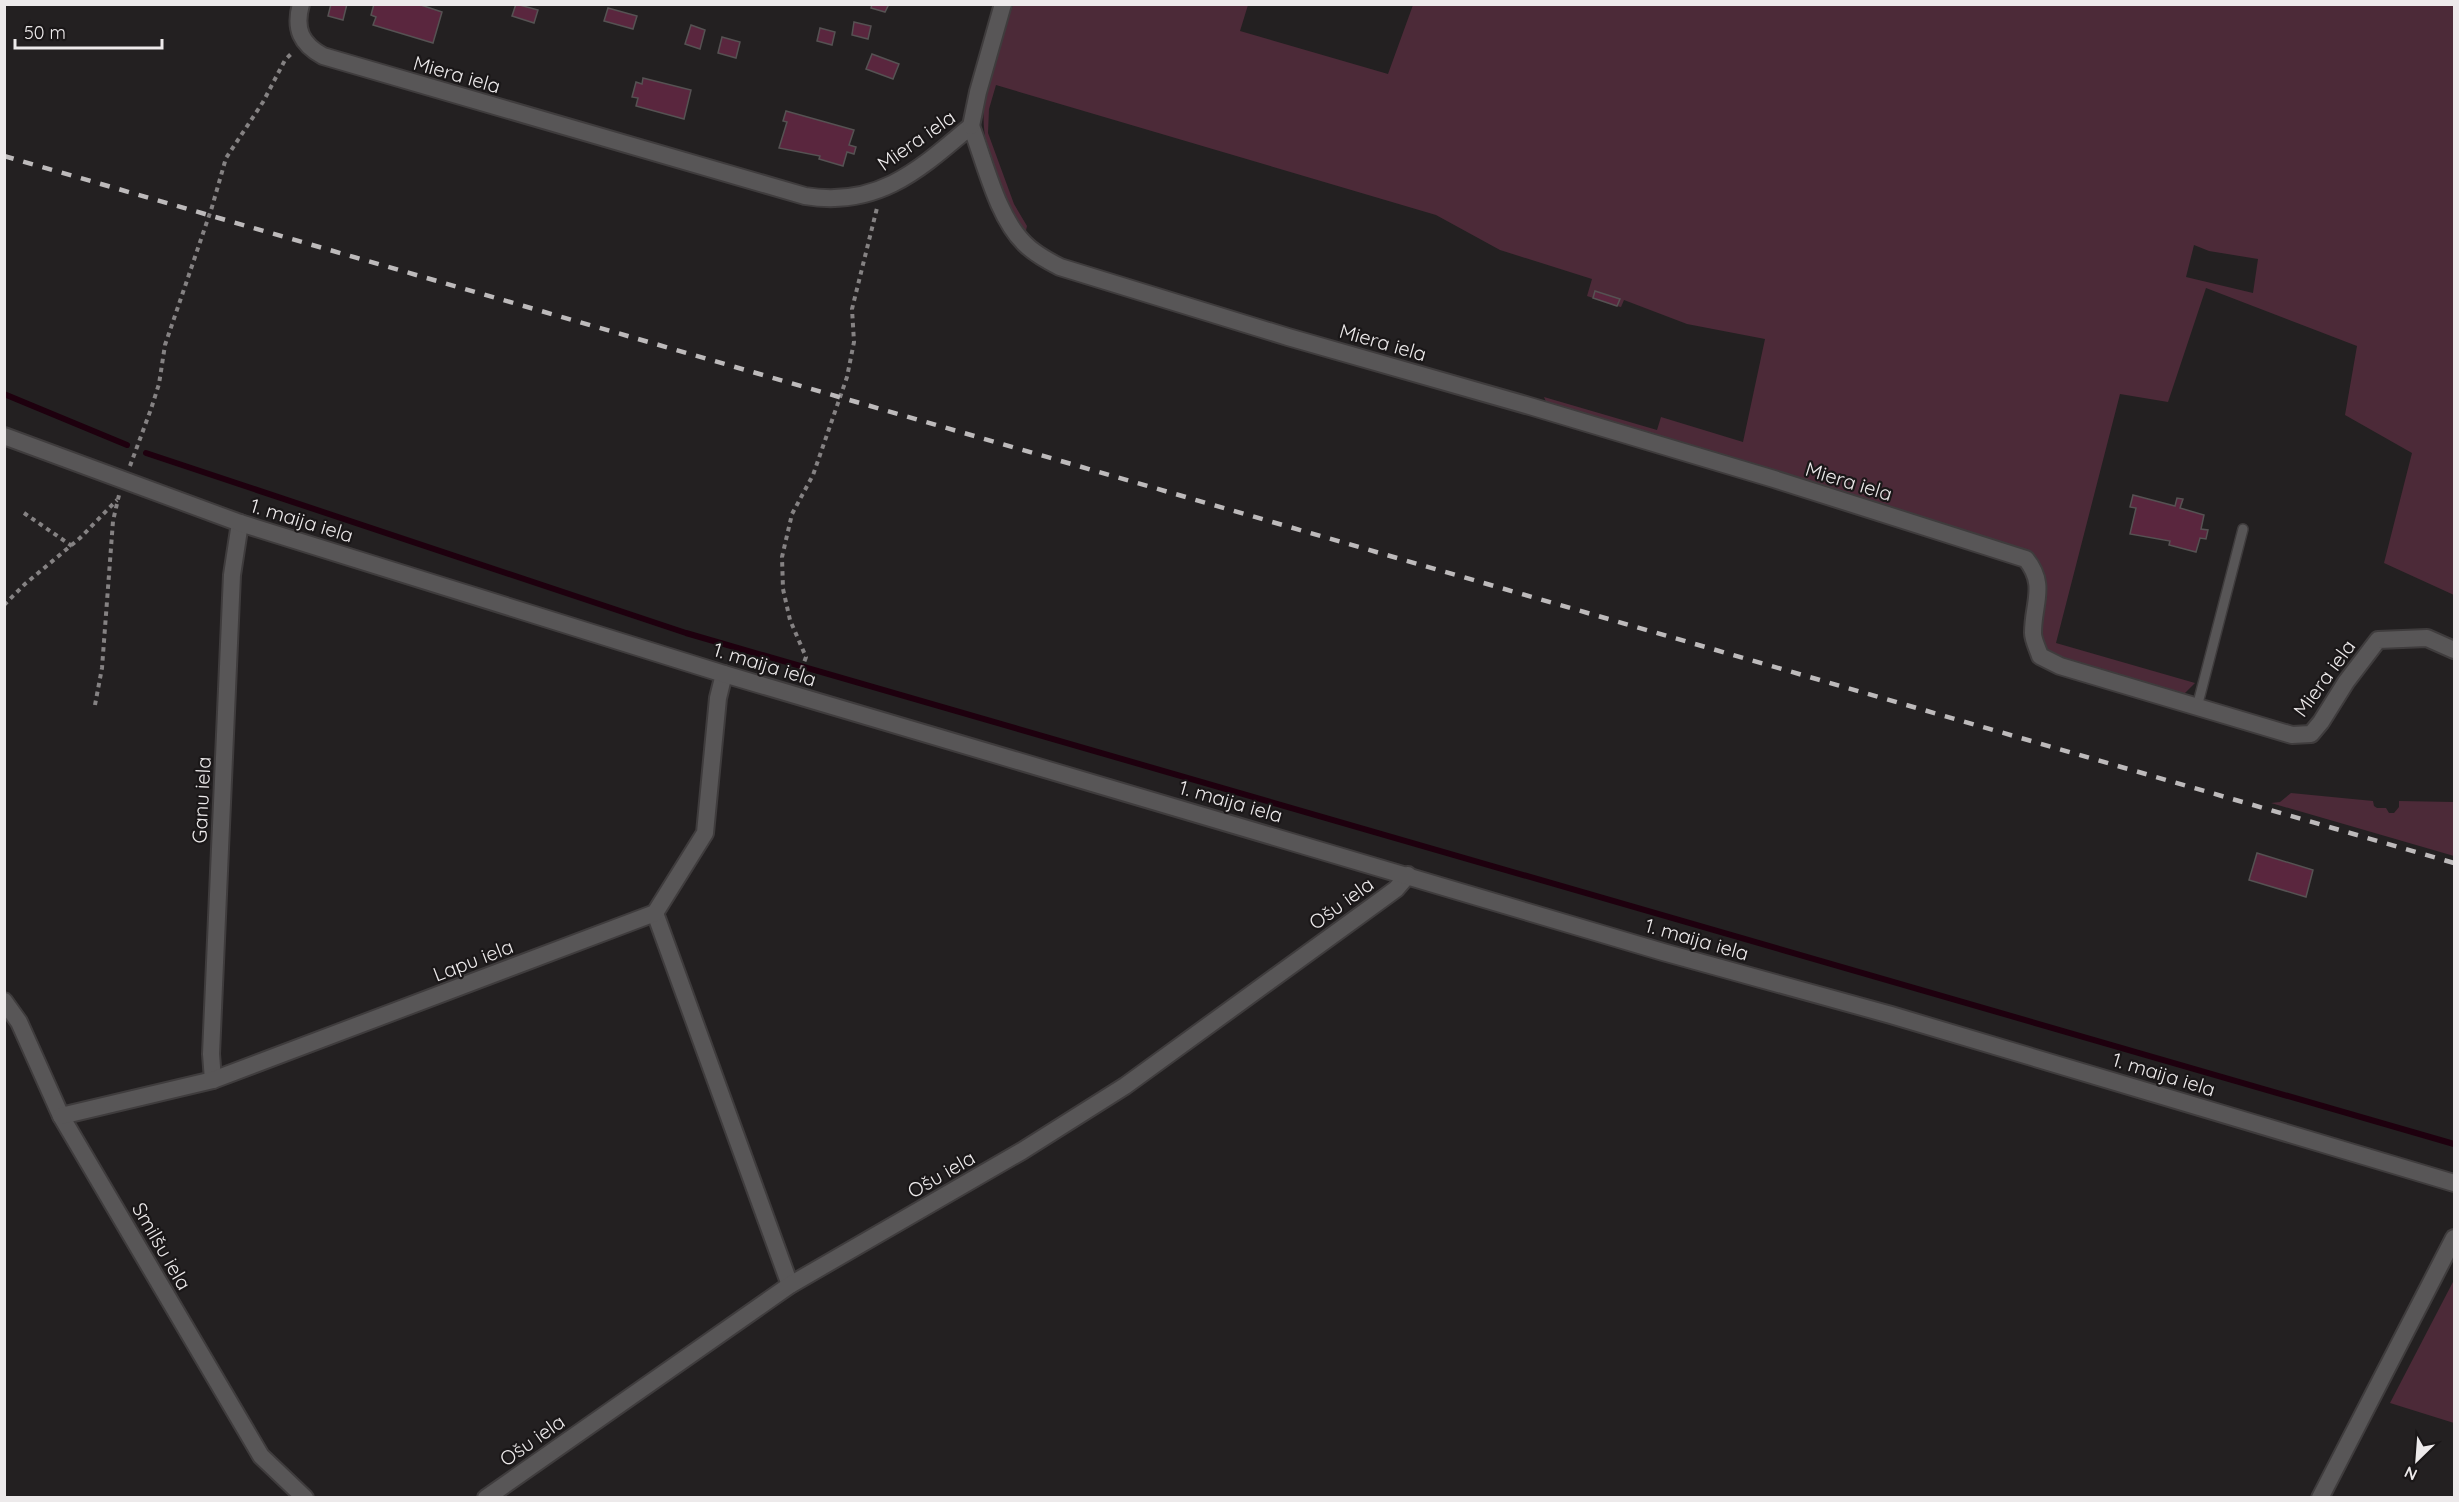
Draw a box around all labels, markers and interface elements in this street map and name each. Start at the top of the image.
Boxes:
scale bar [15,12,162,50]
text: 50 m [24,21,66,44]
street label: Miera iela [411,50,503,98]
street label: Miera iela [872,104,960,176]
street label: Miera iela [1337,318,1429,366]
street label: Miera iela [1803,456,1895,506]
street label: 1. maija iela [247,492,357,548]
street label: Miera iela [2288,634,2360,722]
street label: 1. maija iela [710,636,820,692]
street label: Ganu iela [186,756,216,844]
street label: 1. maija iela [1176,774,1286,828]
street label: Ošu iela [1304,871,1378,935]
street label: 1. maija iela [1642,912,1752,966]
street label: Lapu iela [429,933,517,987]
street label: 1. maija iela [2109,1046,2219,1102]
street label: Ošu iela [903,1145,979,1203]
street label: Smilšu iela [127,1198,197,1294]
street label: Ošu iela [495,1409,569,1471]
north arrow [2387,1430,2447,1490]
text: N [2401,1462,2420,1485]

